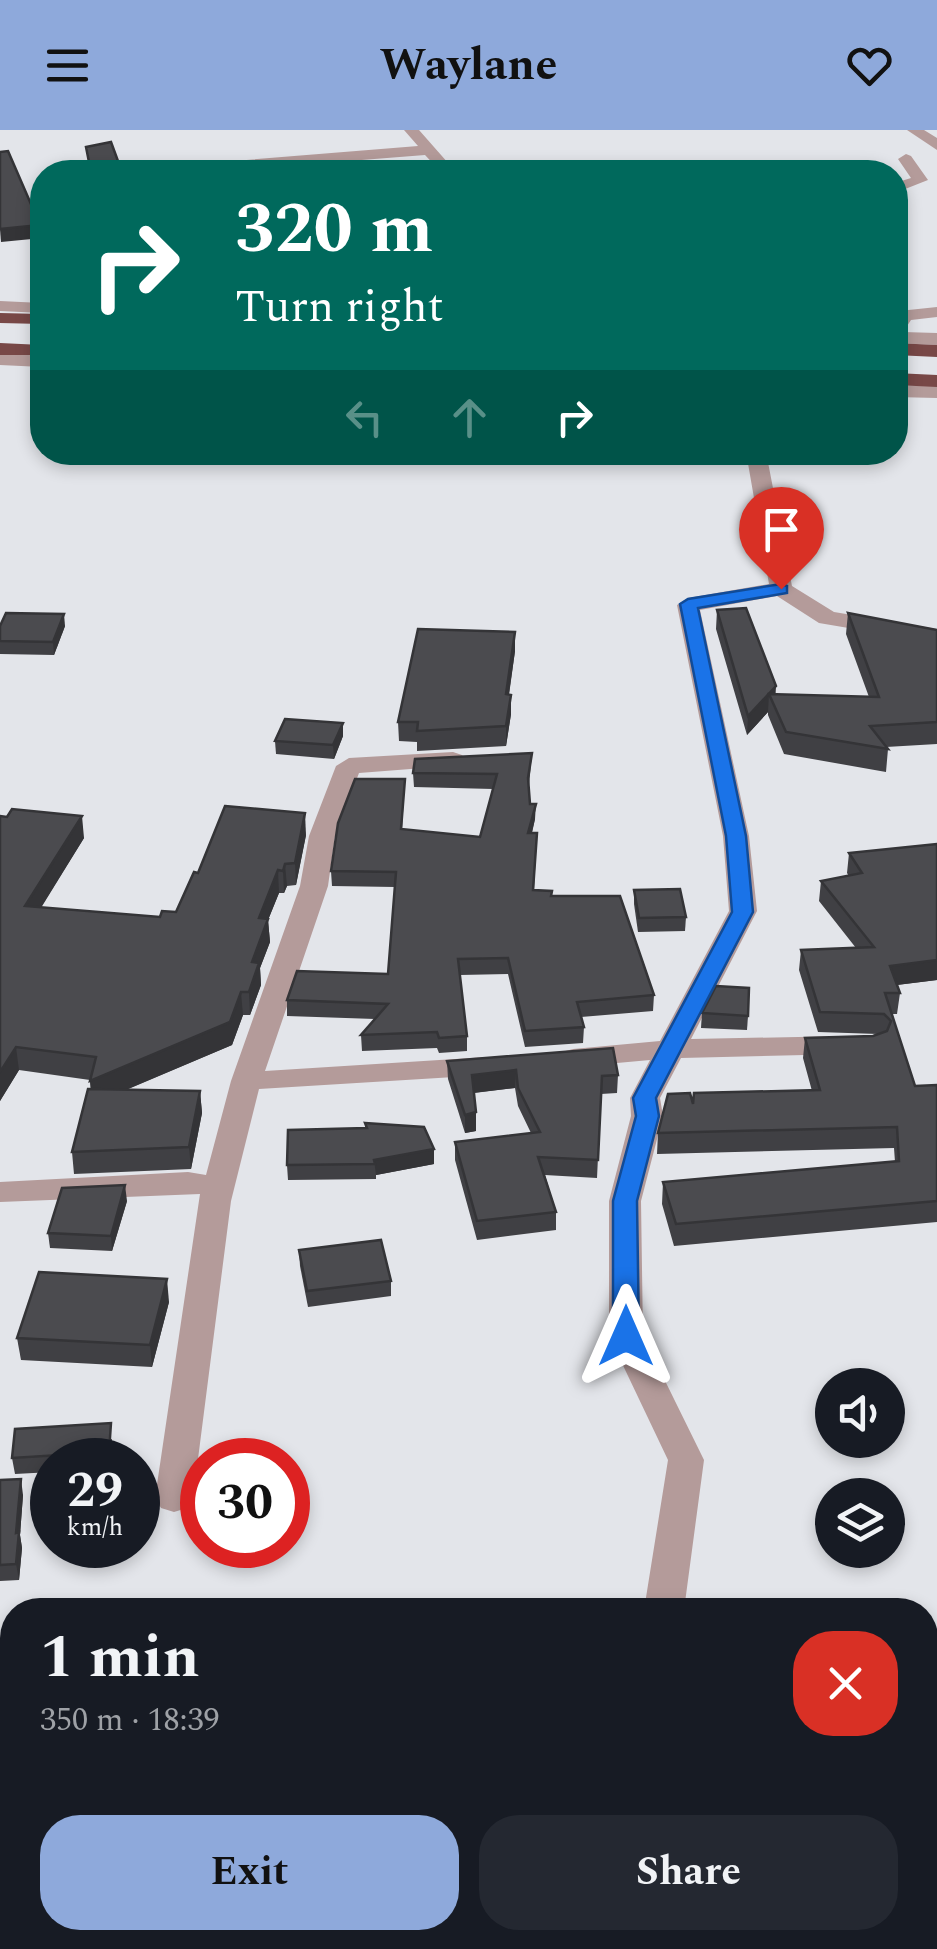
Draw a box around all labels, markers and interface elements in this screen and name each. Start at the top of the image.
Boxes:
text: Waylane [380,31,557,100]
icon: menu [40,38,95,93]
icon: heart [842,38,897,93]
text: 320 m [235,177,433,283]
icon: right [70,200,200,330]
text: Turn right [235,273,444,342]
icon: left [337,390,392,445]
icon: ahead [442,390,497,445]
icon: right [547,390,602,445]
pin [739,487,824,590]
icon: arrive [754,502,809,557]
position arrow [574,1284,678,1388]
map controls [815,1368,905,1568]
button: sound [815,1368,905,1458]
speed limit sign: 30 [180,1438,310,1568]
text: 29 [67,1453,123,1529]
button: layers [815,1478,905,1568]
text: km/h [67,1509,123,1547]
text: 1 min [40,1612,200,1704]
button: close [793,1631,898,1736]
text: 350 m · 18:39 [40,1696,220,1745]
button: Exit [40,1815,459,1930]
button: Share [479,1815,898,1930]

